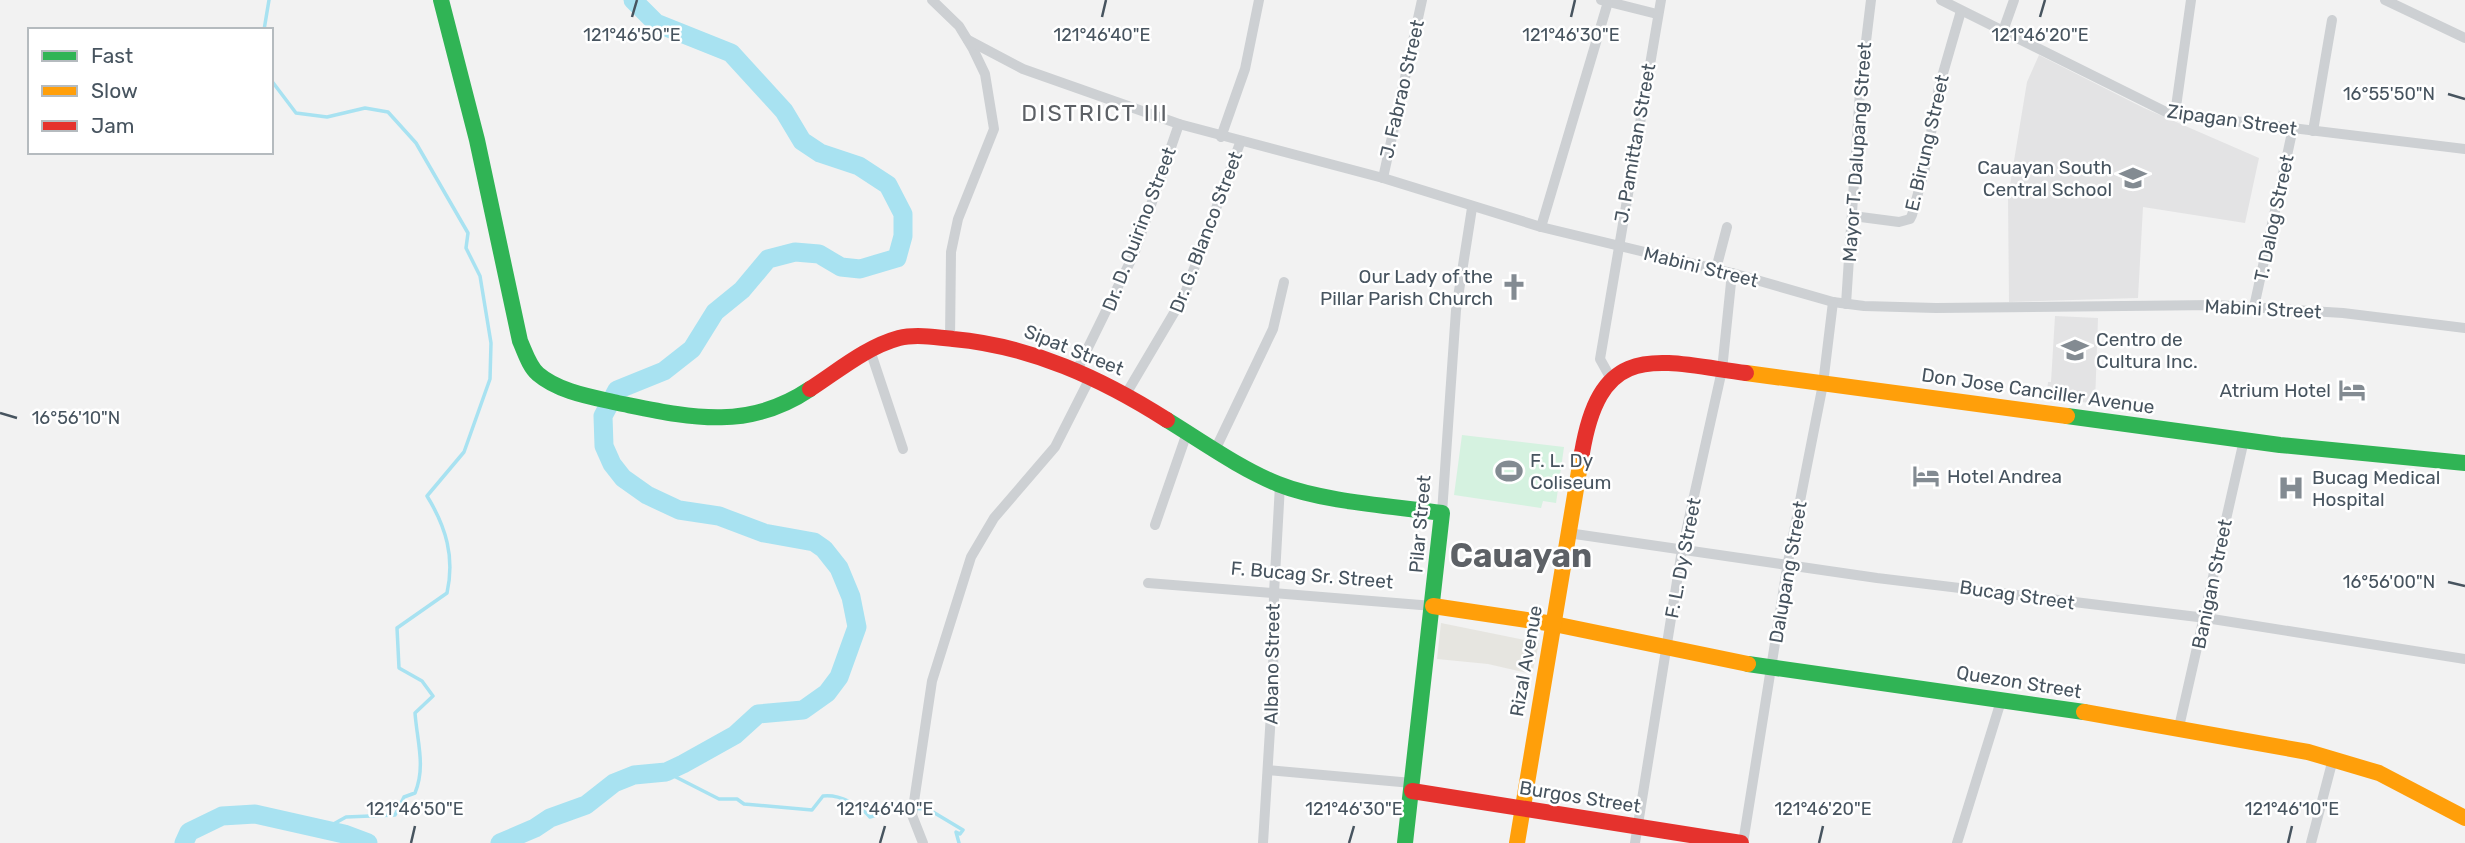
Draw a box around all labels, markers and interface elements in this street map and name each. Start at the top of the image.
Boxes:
street label: J. Fabrao Street [1375,17,1429,161]
text: 121°46'50"E [583,24,681,46]
text: 121°46'40"E [1054,24,1150,46]
text: 121°46'30"E [1522,24,1620,46]
text: 121°46'20"E [1991,24,2089,46]
legend [28,28,273,154]
street label: Mayor T. Dalupang Street [1838,41,1876,263]
text: Fast [91,43,133,68]
street label: J. Pamittan Street [1610,61,1660,225]
street label: E. Birung Street [1900,72,1954,213]
text: Slow [91,78,138,103]
text: 16°55'50"N [2343,83,2435,105]
district label: DISTRICT III [1021,99,1169,127]
street label: Zipagan Street [2166,100,2299,141]
text: Jam [91,113,135,138]
street label: Dr. D. Quirino Street [1097,143,1181,314]
street label: Dr. G. Blanco Street [1165,147,1248,316]
street label: T. Dalog Street [2249,152,2299,284]
place label: Cauayan South Central School [1977,156,2112,201]
school or university icon: Cauayan South Central School [2118,163,2148,193]
street label: Mabini Street [1641,242,1761,292]
place label: Our Lady of the Pillar Parish Church [1320,265,1493,310]
church icon: Our Lady of the Pillar Parish Church [1499,272,1529,302]
street label: Mabini Street [2204,294,2323,324]
street label: Sipat Street [1021,320,1128,381]
place label: Centro de Cultura Inc. [2096,328,2198,373]
school or university icon: Centro de Cultura Inc. [2060,335,2090,365]
street label: Don Jose Canciller Avenue [1920,363,2156,419]
hotel icon: Atrium Hotel [2337,375,2367,405]
place label: Atrium Hotel [2219,379,2331,402]
text: 16°56'10"N [32,407,120,429]
place label: F. L. Dy Coliseum [1530,449,1611,494]
sports icon: F. L. Dy Coliseum [1494,456,1524,486]
hotel icon: Hotel Andrea [1911,461,1941,491]
place label: Hotel Andrea [1947,465,2062,488]
place label: Bucag Medical Hospital [2312,466,2440,511]
street label: Pilar Street [1404,473,1436,574]
hospital icon: Bucag Medical Hospital [2276,473,2306,503]
street label: F. L. Dy Street [1660,495,1706,620]
street label: Dalupang Street [1764,499,1812,645]
street label: Banigan Street [2187,516,2237,651]
district label: Cauayan [1450,536,1592,575]
street label: F. Bucag Sr. Street [1230,556,1395,594]
text: 16°56'00"N [2343,571,2435,593]
street label: Bucag Street [1958,576,2077,615]
street label: Albano Street [1259,603,1285,725]
street label: Rizal Avenue [1505,604,1547,718]
street label: Quezon Street [1955,661,2084,703]
street label: Burgos Street [1518,776,1643,818]
text: 121°46'50"E [366,798,464,820]
text: 121°46'40"E [837,798,933,820]
text: 121°46'30"E [1305,798,1403,820]
text: 121°46'20"E [1774,798,1872,820]
text: 121°46'10"E [2245,798,2339,820]

